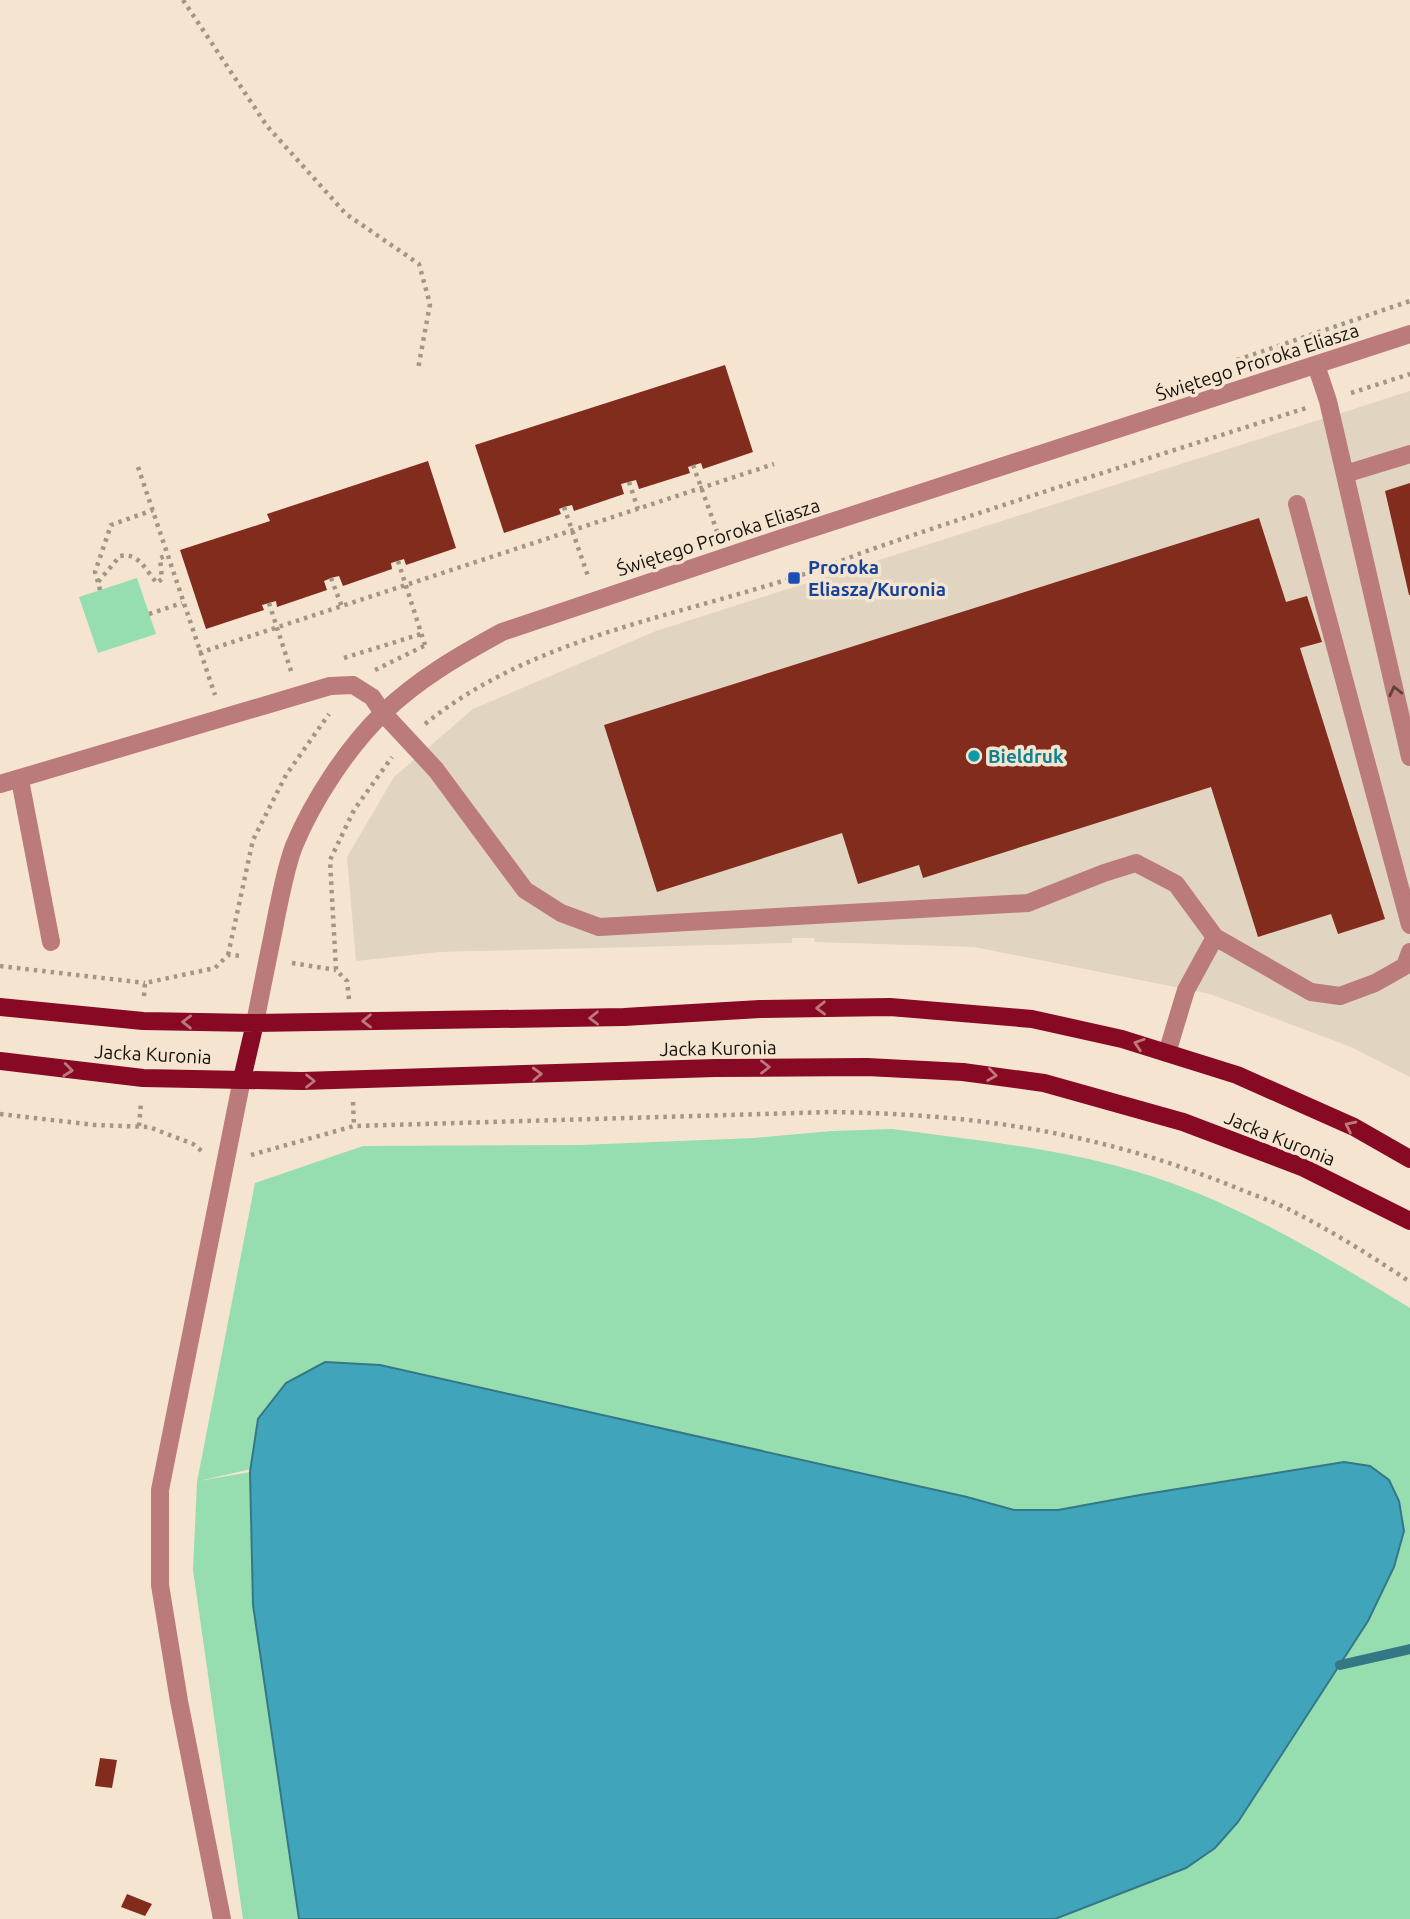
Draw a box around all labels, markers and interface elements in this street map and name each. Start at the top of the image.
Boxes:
street label: Świętego Proroka Eliasza [1153,319,1361,405]
street label: Świętego Proroka Eliasza [614,494,822,580]
place label: Proroka Eliasza/Kuronia [808,556,946,600]
marker: Proroka Eliasza/Kuronia [786,570,802,586]
one-way arrow [1388,685,1403,697]
place label: Bieldruk [988,745,1064,767]
marker: Bieldruk [966,748,982,764]
one-way arrow [816,1000,827,1015]
one-way arrow [588,1010,599,1026]
one-way arrow [181,1014,192,1029]
one-way arrow [361,1014,372,1029]
street label: Jacka Kuronia [659,1036,777,1060]
one-way arrow [1133,1038,1145,1052]
street label: Jacka Kuronia [94,1040,212,1068]
one-way arrow [760,1059,770,1075]
one-way arrow [62,1062,73,1077]
one-way arrow [532,1066,543,1081]
one-way arrow [986,1068,997,1083]
one-way arrow [305,1073,315,1089]
street label: Jacka Kuronia [1221,1106,1339,1170]
one-way arrow [1345,1120,1357,1134]

